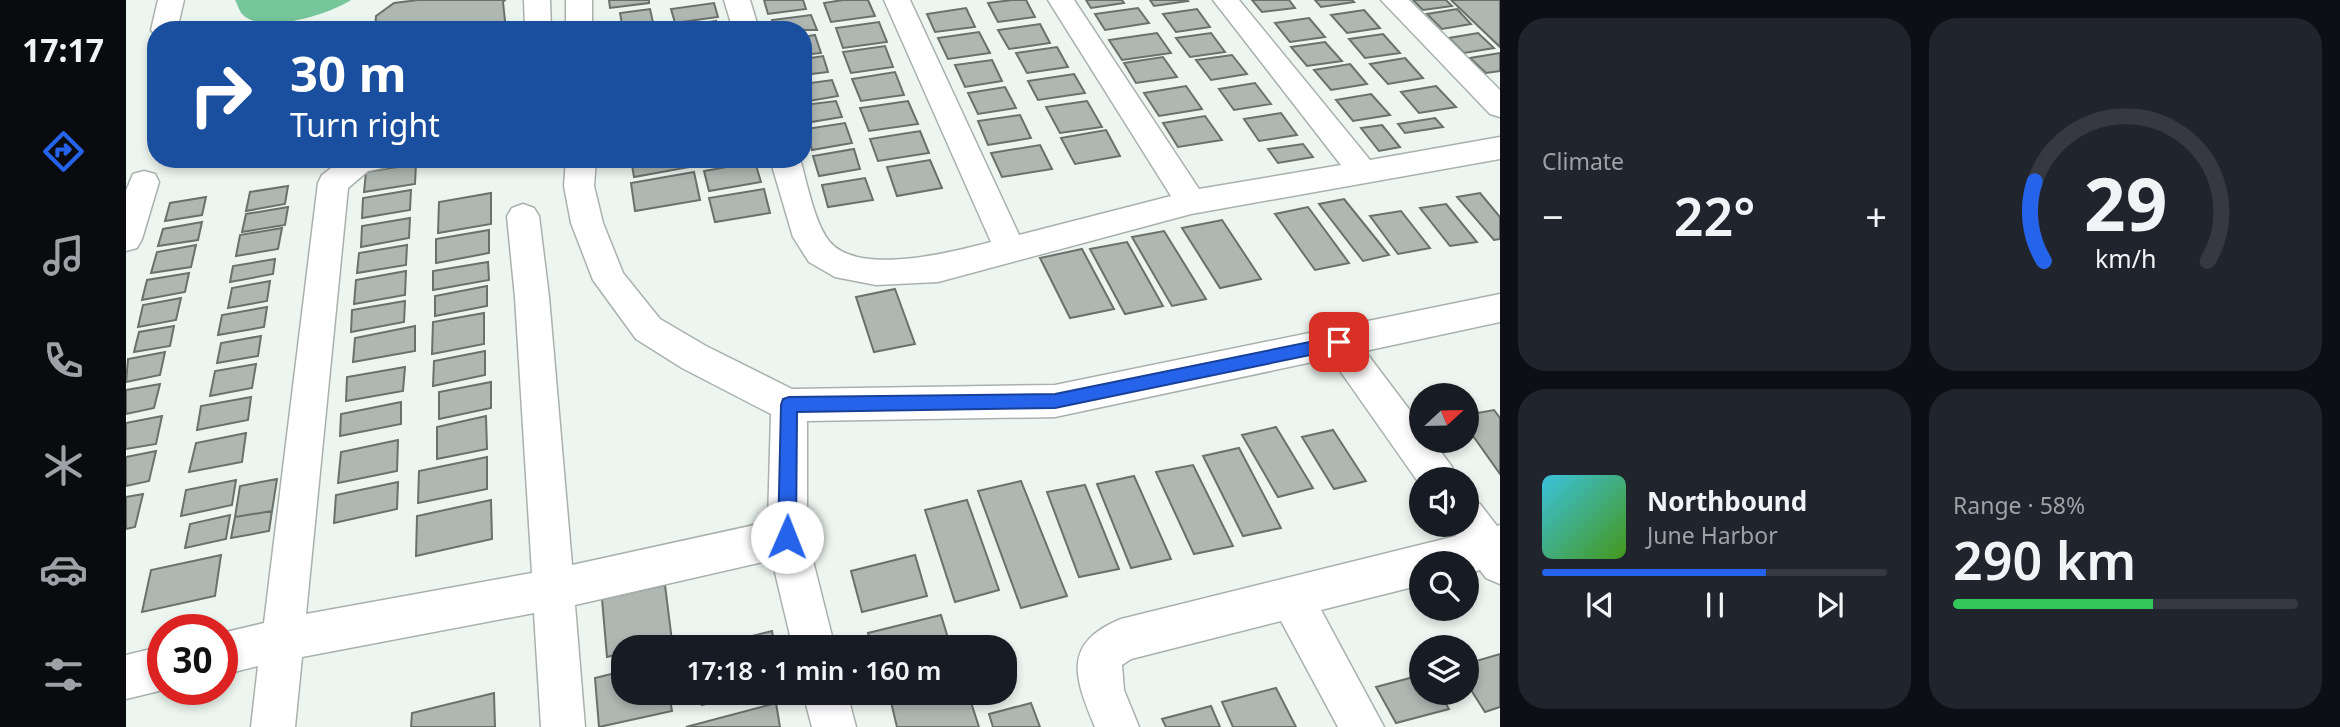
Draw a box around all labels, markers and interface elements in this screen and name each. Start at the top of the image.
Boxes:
text: 17:17 [22,28,104,71]
text: 30 m [290,40,407,106]
icon: right [175,49,266,140]
text: Turn right [290,103,440,146]
icon: directions [39,127,88,176]
text: Climate [1542,145,1624,177]
text: 29 [2084,153,2167,252]
text: 22° [1674,180,1755,251]
text: − [1542,190,1564,242]
text: + [1865,190,1887,242]
icon: music [39,231,88,280]
text: km/h [2095,240,2156,274]
pin [1309,312,1369,372]
icon: arrive [1320,323,1358,361]
icon: phone [39,336,88,385]
north arrow [1409,383,1479,453]
map controls [1409,383,1479,705]
icon: climate [39,441,88,490]
button: sound [1409,467,1479,537]
text: Northbound [1647,483,1807,519]
text: Range · 58% [1953,489,2085,521]
position arrow [750,500,824,574]
text: June Harbor [1647,519,1778,551]
text: 290 km [1953,524,2136,595]
icon: car [39,545,88,594]
button: search [1409,551,1479,621]
icon: previous [1581,586,1619,624]
icon: pause [1696,586,1734,624]
icon: next [1811,586,1849,624]
speed limit sign: 30 [147,614,238,705]
button: layers [1409,635,1479,705]
icon: filters [39,650,88,699]
text: 17:18 · 1 min · 160 m [687,652,941,688]

